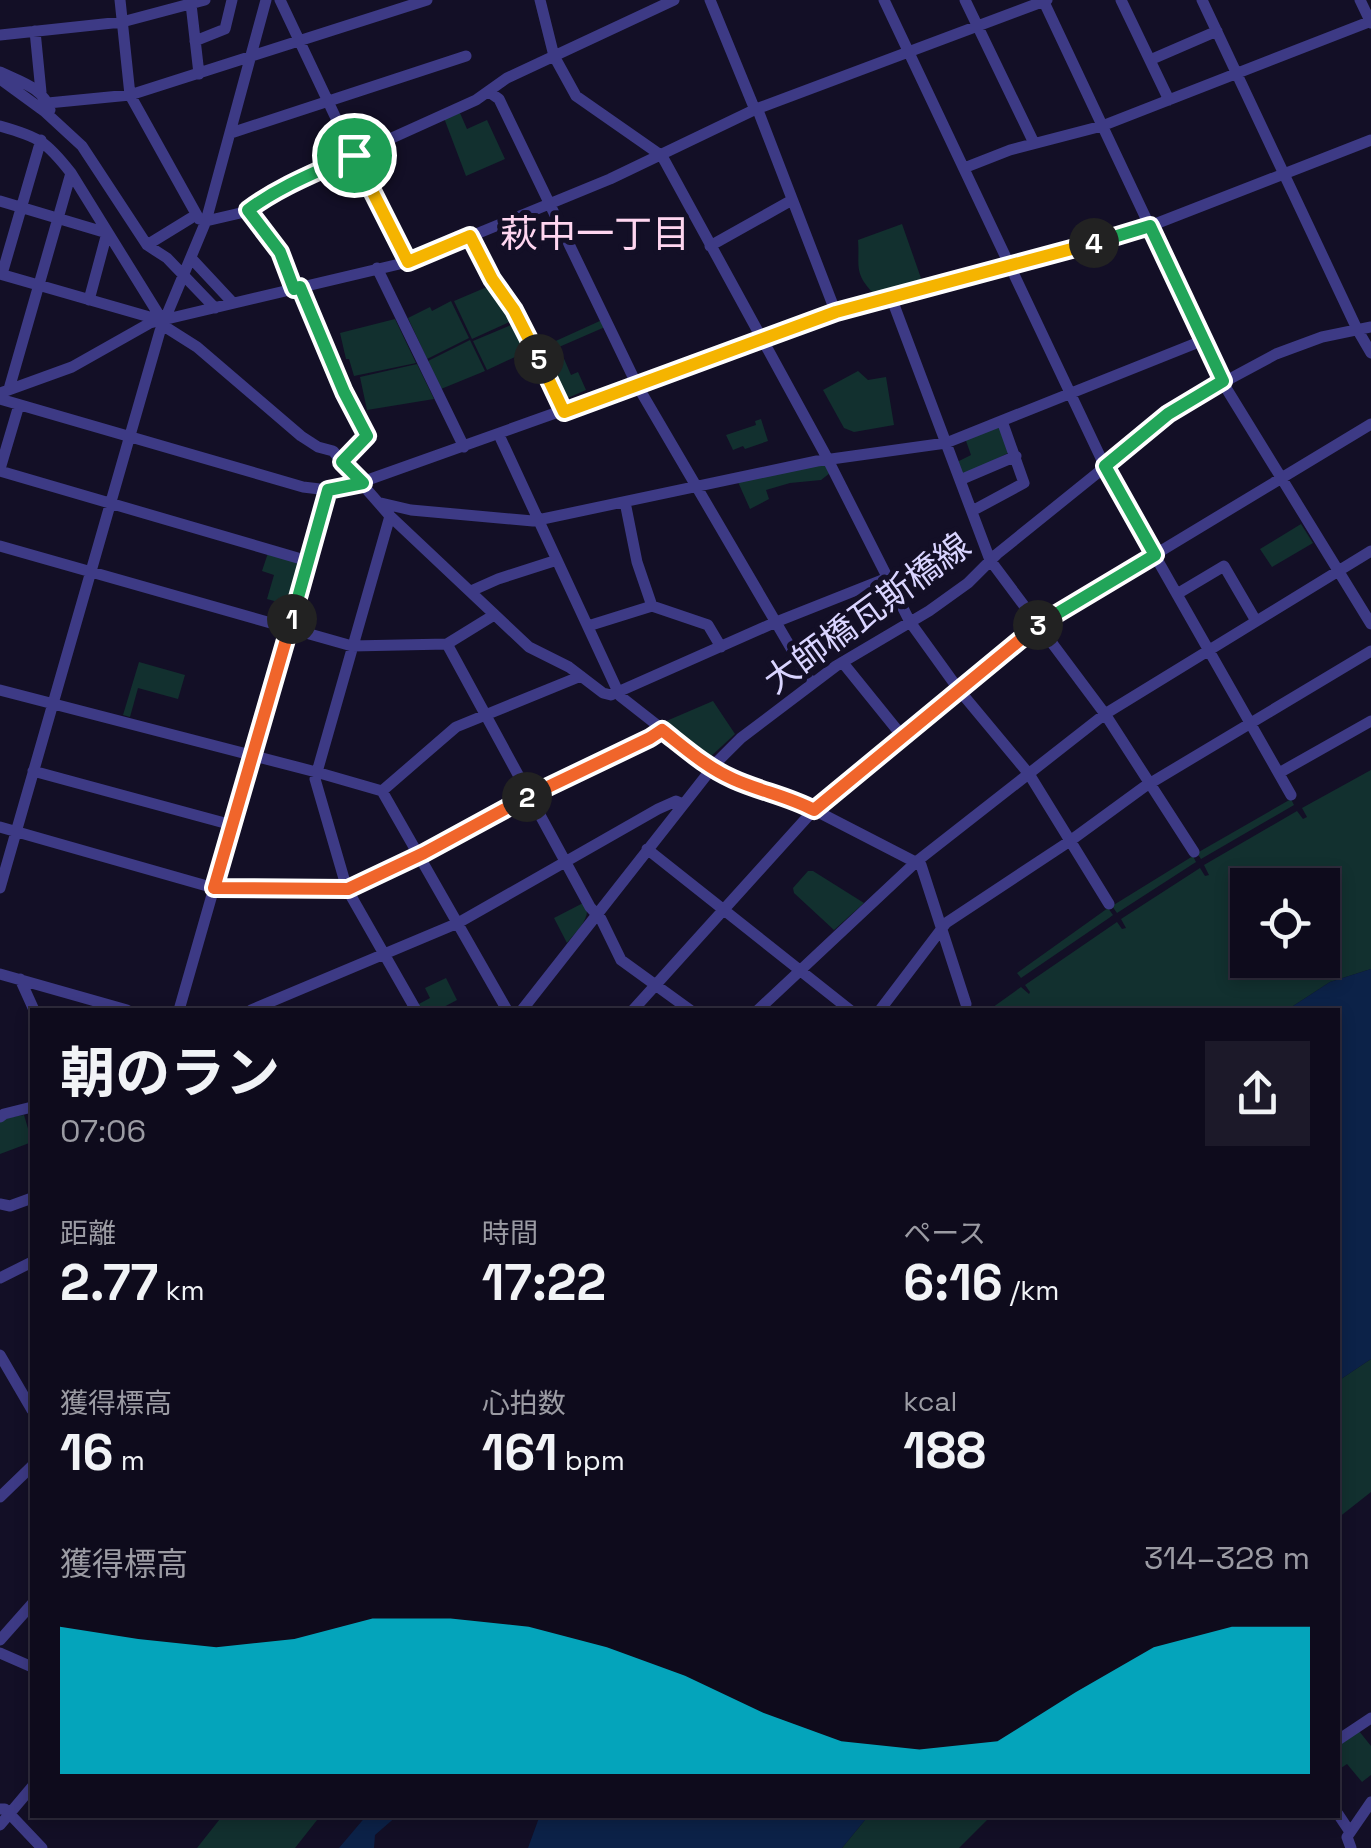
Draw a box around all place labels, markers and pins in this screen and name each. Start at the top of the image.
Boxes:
pin [312,113,397,198]
pin: 4 [1069,218,1119,268]
pin: 5 [514,334,564,384]
pin: 1 [267,594,317,644]
pin: 3 [1013,600,1063,650]
pin: 2 [502,772,552,822]

